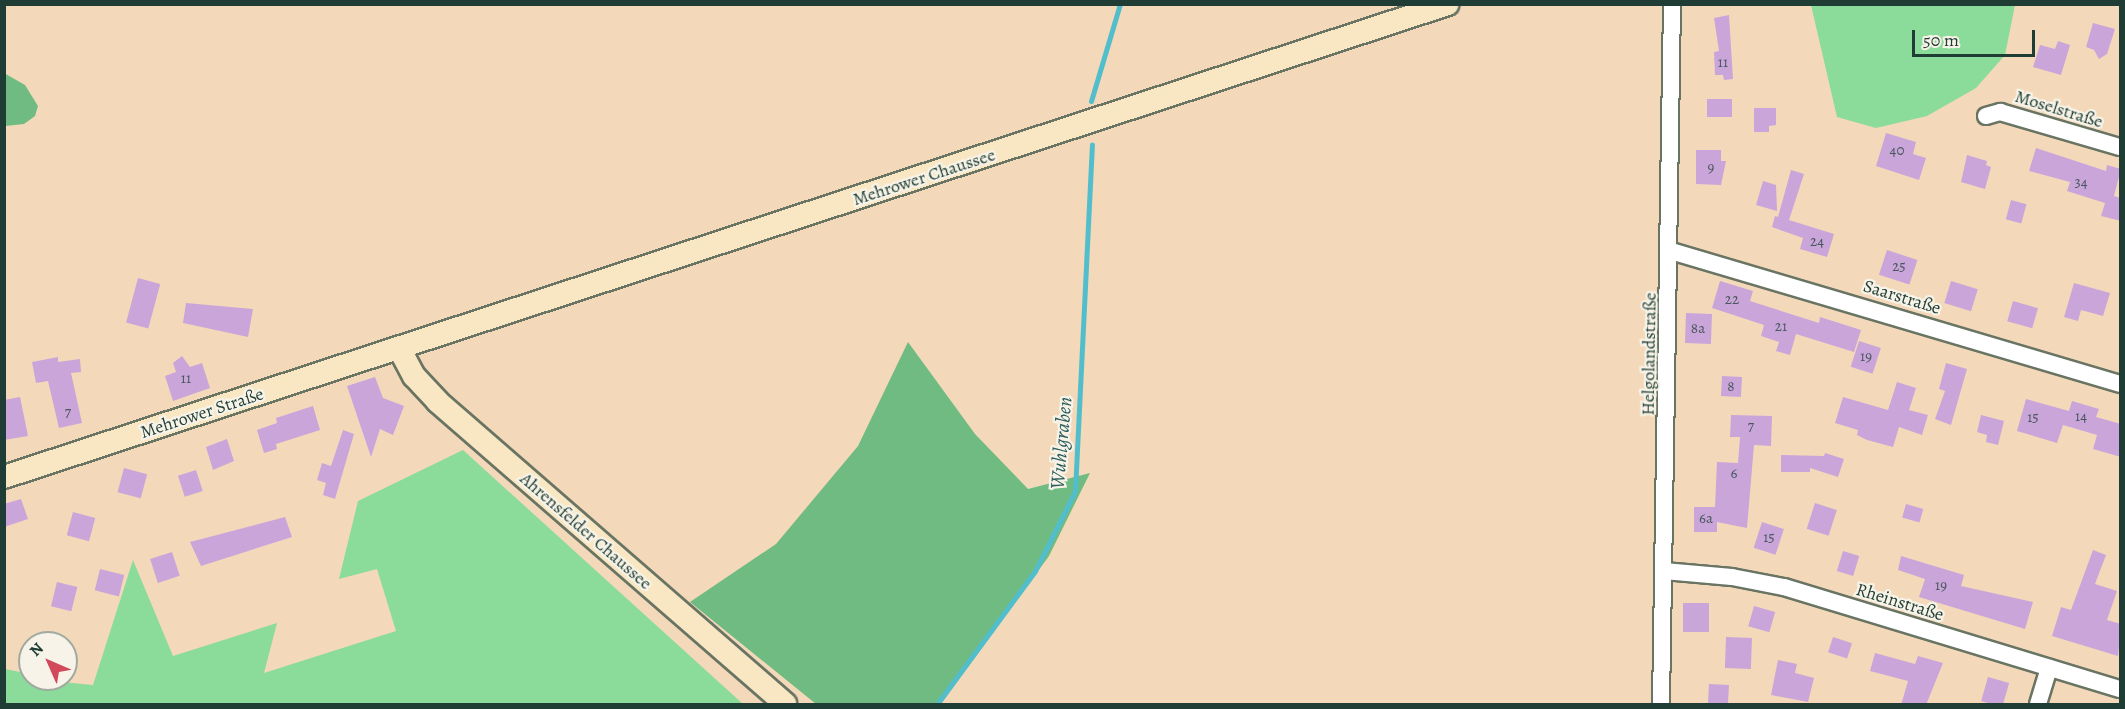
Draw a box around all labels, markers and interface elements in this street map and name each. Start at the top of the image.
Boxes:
scale bar [1915,18,2038,56]
text: 50 m [1923,28,1959,52]
house number: 11 [1718,54,1728,72]
street label: Moselstraße [2013,85,2105,133]
house number: 40 [1890,142,1904,160]
street label: Mehrower Chaussee [850,144,998,210]
house number: 9 [1708,159,1714,177]
house number: 34 [2074,174,2088,192]
house number: 24 [1810,233,1824,251]
house number: 25 [1892,258,1906,276]
street label: Saarstraße [1861,275,1943,319]
house number: 22 [1725,291,1739,309]
street label: Helgolandstraße [1637,292,1661,416]
house number: 21 [1775,318,1787,336]
house number: 8a [1691,320,1705,338]
house number: 19 [1860,348,1872,366]
house number: 11 [181,370,191,388]
house number: 8 [1727,378,1735,396]
street label: Mehrower Straße [138,383,266,443]
water label: Wuhlgraben [1045,396,1077,490]
house number: 7 [65,404,71,422]
house number: 14 [2075,408,2087,426]
house number: 15 [2027,409,2039,427]
house number: 7 [1748,418,1754,436]
house number: 6 [1731,465,1737,483]
street label: Ahrensfelder Chaussee [516,468,656,594]
house number: 6a [1699,510,1713,528]
house number: 15 [1763,529,1775,547]
house number: 19 [1935,577,1947,595]
street label: Rheinstraße [1854,578,1946,626]
north arrow [18,631,78,691]
text: N [25,638,49,662]

